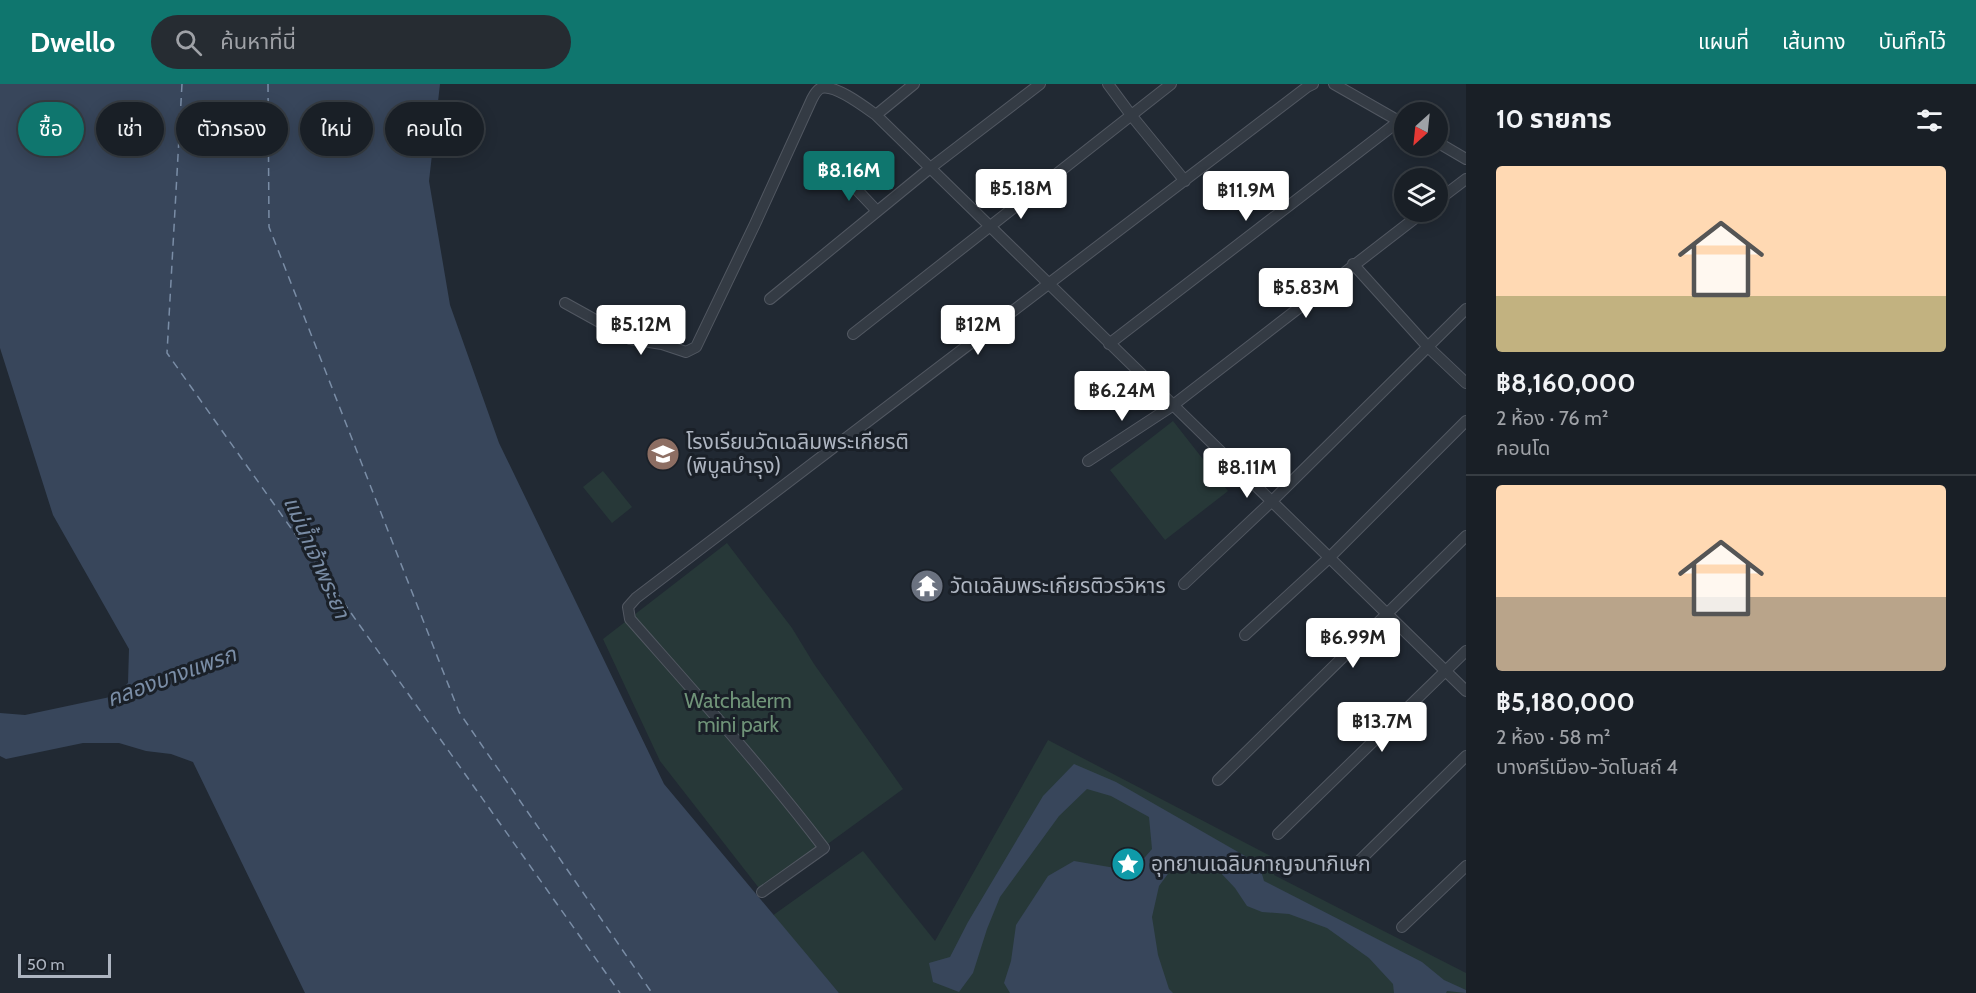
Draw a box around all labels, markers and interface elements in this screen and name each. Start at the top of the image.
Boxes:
search box [151,15,571,69]
text: Dwello [30,25,115,59]
icon: search [172,26,205,59]
text: ค้นหาที่นี่ [220,28,296,55]
text: แผนที่ [1698,29,1749,54]
text: เส้นทาง [1782,29,1846,54]
text: บันทึกไว้ [1879,29,1946,54]
chip: ซื้อ [18,102,84,156]
chip: เช่า [96,102,164,156]
chip: ตัวกรอง [176,102,288,156]
chip: ใหม่ [300,102,373,156]
chip: คอนโด [385,102,484,156]
north arrow [1394,102,1448,156]
map controls [1394,102,1448,222]
text: 10 รายการ [1496,103,1612,135]
icon: filters [1913,104,1946,137]
pin: ฿8.16M [800,151,898,202]
text: ฿8.16M [817,158,881,182]
button: layers [1394,168,1448,222]
pin: ฿5.18M [972,169,1070,220]
pin: ฿11.9M [1197,171,1295,222]
text: ฿5.18M [990,176,1052,200]
text: ฿11.9M [1217,178,1275,202]
icon: home [1667,205,1775,313]
pin: ฿5.83M [1257,268,1355,319]
text: ฿5.83M [1273,275,1339,299]
pin: ฿5.12M [592,305,690,356]
pin: ฿12M [942,305,1014,356]
text: ฿5.12M [610,312,672,336]
text: ฿12M [955,312,1001,336]
text: ฿8,160,000 [1496,367,1636,399]
pin: ฿6.24M [1073,371,1171,422]
text: ฿6.24M [1089,378,1155,402]
text: 2 ห้อง · 76 m² [1496,406,1608,430]
place label: โรงเรียนวัดเฉลิมพระเกียรติ (พิบูลบำรุง) [686,429,909,479]
school or university icon: โรงเรียนวัดเฉลิมพระเกียรติ (พิบูลบำรุง) [645,436,681,472]
text: คอนโด [1496,436,1550,460]
pin: ฿8.11M [1198,448,1296,499]
text: ฿8.11M [1217,455,1277,479]
water label: แม่น้ำเจ้าพระยา [278,491,358,623]
icon: home [1667,524,1775,632]
temple icon: วัดเฉลิมพระเกียรติวรวิหาร [909,568,945,604]
place label: วัดเฉลิมพระเกียรติวรวิหาร [950,573,1166,598]
pin: ฿6.99M [1304,618,1402,669]
text: ฿6.99M [1320,625,1386,649]
water label: คลองบางแพรก [103,640,240,712]
text: ฿5,180,000 [1496,686,1635,718]
park label: Watchalerm mini park [684,688,792,737]
pin: ฿13.7M [1333,702,1431,753]
text: ฿13.7M [1352,709,1412,733]
text: 2 ห้อง · 58 m² [1496,725,1610,749]
text: บางศรีเมือง-วัดโบสถ์ 4 [1496,755,1678,779]
place icon: อุทยานเฉลิมกาญจนาภิเษก [1110,846,1146,882]
place label: อุทยานเฉลิมกาญจนาภิเษก [1151,851,1371,877]
scale bar [18,951,111,978]
text: 50 m [27,955,64,974]

